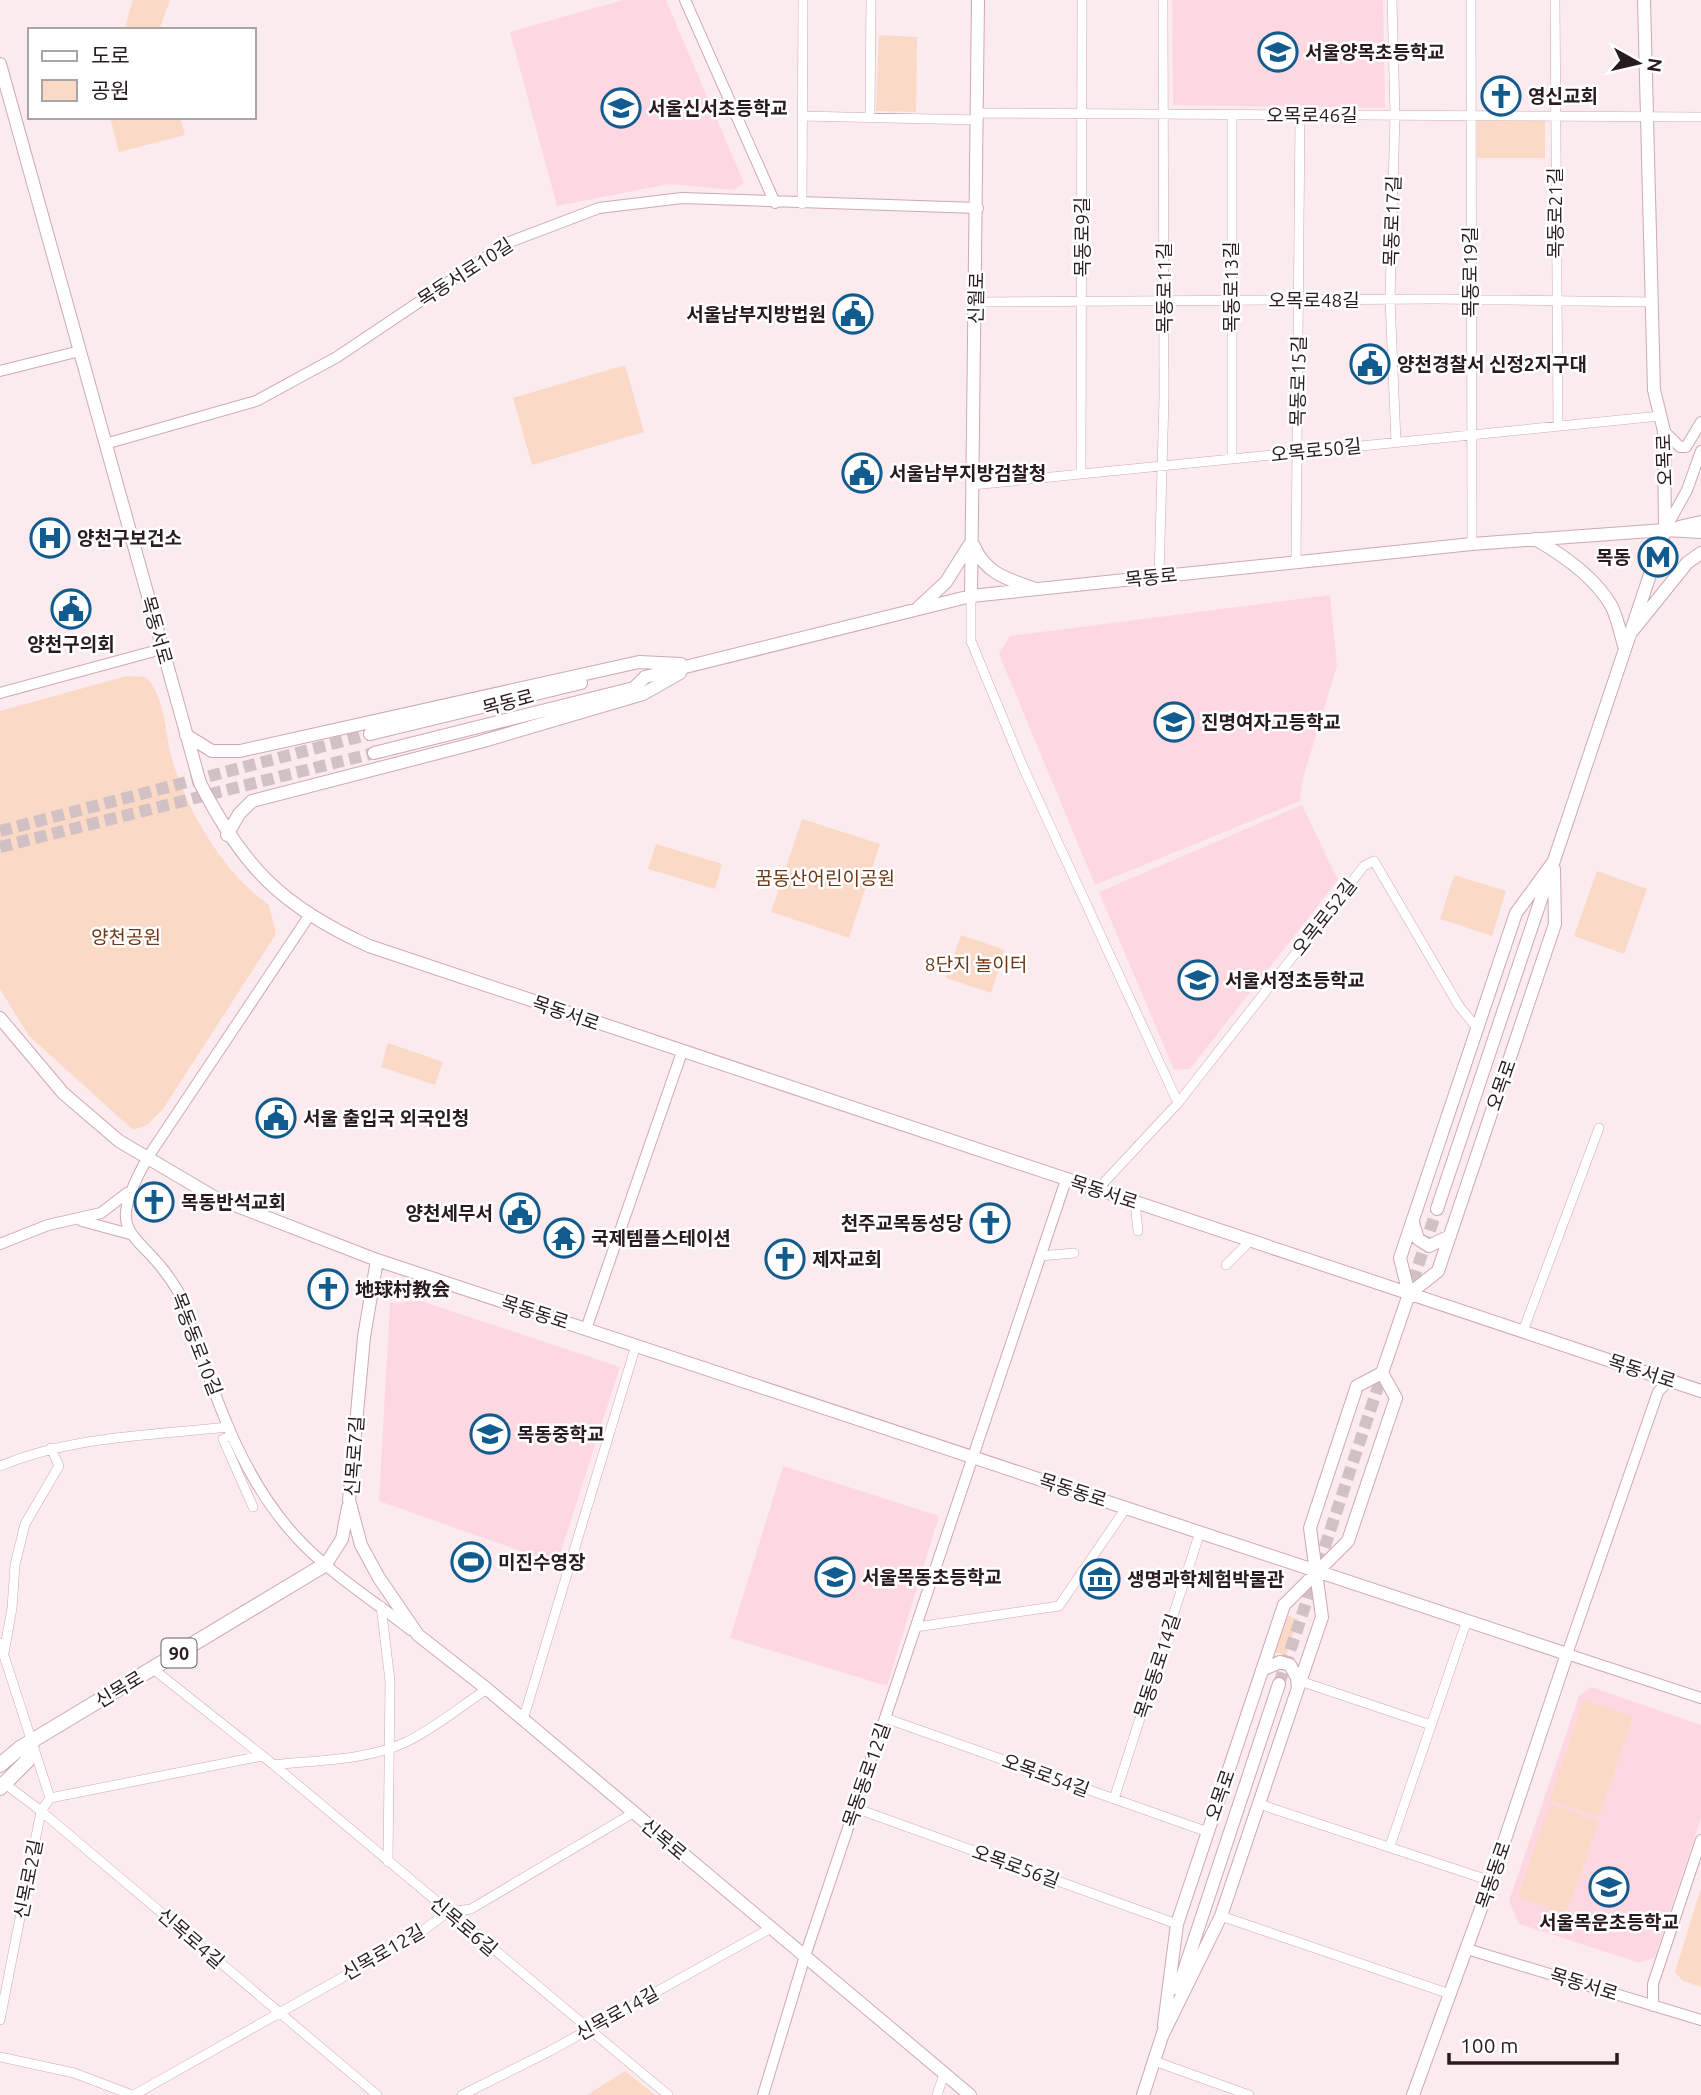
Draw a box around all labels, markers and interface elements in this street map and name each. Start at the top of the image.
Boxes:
legend [28,28,256,119]
north arrow [1603,28,1673,98]
school or university icon: 서울양목초등학교 [1257,31,1299,73]
place label: 서울양목초등학교 [1305,41,1445,63]
text: 도로 [91,43,130,67]
text: N [1643,57,1667,74]
church icon: 영신교회 [1480,75,1522,117]
text: 공원 [91,78,130,102]
place label: 영신교회 [1528,85,1598,107]
school or university icon: 서울신서초등학교 [600,87,642,129]
place label: 서울신서초등학교 [648,97,788,119]
street label: 오목로46길 [1266,104,1358,126]
street label: 목동로21길 [1544,167,1566,259]
street label: 목동로17길 [1379,175,1405,267]
street label: 목동로9길 [1071,197,1093,277]
street label: 목동로19길 [1459,226,1481,318]
street label: 목동서로10길 [413,233,517,311]
street label: 목동로13길 [1220,241,1242,333]
street label: 목동로11길 [1153,242,1175,334]
street label: 신월로 [965,272,987,324]
street label: 오목로48길 [1268,289,1360,311]
public building icon: 서울남부지방법원 [832,293,874,335]
place label: 서울남부지방법원 [686,303,826,325]
street label: 목동로15길 [1286,335,1310,427]
public building icon: 양천경찰서 신정2지구대 [1349,343,1391,385]
place label: 양천경찰서 신정2지구대 [1397,353,1587,375]
street label: 오목로 [1652,433,1676,487]
street label: 오목로50길 [1269,434,1363,466]
public building icon: 서울남부지방검찰청 [841,452,883,494]
place label: 서울남부지방검찰청 [889,462,1046,484]
hospital icon: 양천구보건소 [29,517,71,559]
place label: 양천구보건소 [77,527,182,549]
metro station icon: 목동 [1637,536,1679,578]
place label: 목동 [1596,546,1631,568]
street label: 목동로 [1124,563,1178,591]
public building icon: 양천구의회 [50,588,92,630]
street label: 목동서로 [137,593,177,667]
place label: 양천구의회 [27,633,115,655]
street label: 목동로 [480,685,536,719]
school or university icon: 진명여자고등학교 [1153,701,1195,743]
place label: 진명여자고등학교 [1201,711,1341,733]
park label: 꿈동산어린이공원 [755,867,895,889]
street label: 오목로52길 [1287,874,1361,960]
park label: 양천공원 [91,926,161,948]
park label: 8단지 놀이터 [925,953,1027,975]
school or university icon: 서울서정초등학교 [1177,959,1219,1001]
place label: 서울서정초등학교 [1225,969,1365,991]
street label: 목동서로 [529,991,603,1035]
street label: 오목로 [1482,1057,1520,1113]
public building icon: 서울 출입국 외국인청 [255,1097,297,1139]
place label: 서울 출입국 외국인청 [303,1107,469,1129]
street label: 목동서로 [1067,1171,1141,1213]
church icon: 목동반석교회 [133,1181,175,1223]
place label: 목동반석교회 [181,1191,286,1213]
public building icon: 양천세무서 [499,1192,541,1234]
place label: 양천세무서 [406,1202,493,1224]
church icon: 천주교목동성당 [969,1202,1011,1244]
place label: 천주교목동성당 [841,1212,964,1234]
temple icon: 국제템플스테이션 [543,1217,585,1259]
place label: 국제템플스테이션 [591,1227,731,1249]
church icon: 제자교회 [764,1238,806,1280]
place label: 제자교회 [812,1248,882,1270]
church icon: 地球村教会 [307,1268,349,1310]
place label: 地球村教会 [355,1278,450,1300]
street label: 목동동로10길 [167,1289,227,1399]
street label: 목동동로 [498,1291,572,1333]
street label: 목동서로 [1605,1350,1679,1392]
school or university icon: 목동중학교 [469,1413,511,1455]
street label: 신목로7길 [340,1415,368,1497]
place label: 목동중학교 [517,1423,604,1445]
street label: 목동동로 [1036,1469,1110,1511]
sports icon: 미진수영장 [450,1541,492,1583]
place label: 미진수영장 [498,1551,585,1573]
school or university icon: 서울목동초등학교 [814,1556,856,1598]
museum icon: 생명과학체험박물관 [1079,1558,1121,1600]
place label: 서울목동초등학교 [862,1566,1002,1588]
place label: 생명과학체험박물관 [1127,1568,1285,1590]
street label: 목동동로14길 [1130,1611,1184,1721]
road number: 90 [162,1638,196,1668]
street label: 신목로 [91,1666,147,1712]
street label: 목동동로12길 [838,1720,894,1830]
street label: 오목로54길 [999,1749,1093,1801]
street label: 오목로 [1201,1767,1239,1823]
street label: 신목로 [637,1814,691,1864]
street label: 신목로2길 [10,1837,46,1921]
street label: 목동동로 [1471,1838,1515,1912]
street label: 오목로56길 [969,1840,1063,1892]
school or university icon: 서울목운초등학교 [1588,1866,1630,1908]
street label: 신목로6길 [426,1892,502,1960]
street label: 신목로4길 [153,1903,229,1973]
place label: 서울목운초등학교 [1539,1911,1679,1933]
street label: 신목로12길 [338,1920,428,1984]
street label: 목동서로 [1547,1963,1621,2005]
street label: 신목로14길 [572,1981,662,2045]
scale bar [1449,2022,1617,2066]
text: 100 m [1460,2033,1518,2057]

